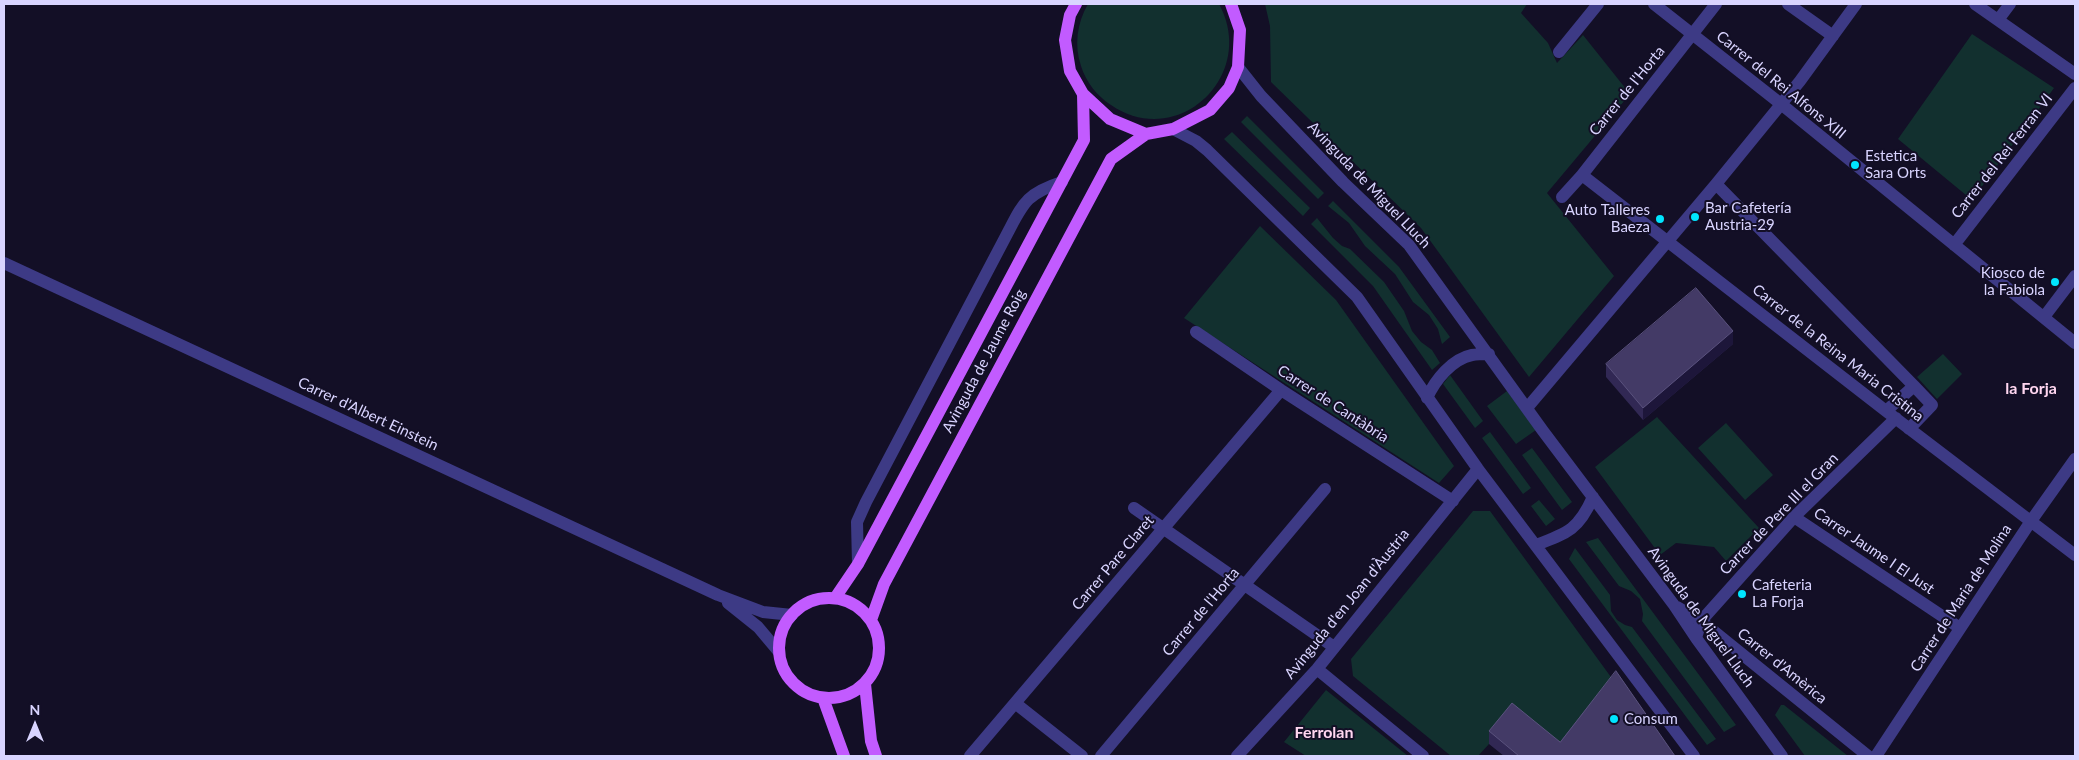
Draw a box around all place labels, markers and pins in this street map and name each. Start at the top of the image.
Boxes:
place label: Estetica Sara Orts [1865,147,1926,182]
marker: Estetica Sara Orts [1849,159,1861,171]
place label: Bar Cafetería Austria-29 [1705,199,1791,234]
place label: Auto Talleres Baeza [1565,201,1650,236]
marker: Bar Cafetería Austria-29 [1689,211,1701,223]
marker: Auto Talleres Baeza [1654,213,1666,225]
place label: Kiosco de la Fabiola [1981,264,2045,299]
marker: Kiosco de la Fabiola [2049,276,2061,288]
place label: Cafeteria La Forja [1752,576,1812,611]
marker: Cafeteria La Forja [1736,588,1748,600]
place label: Consum [1624,710,1678,728]
marker: Consum [1608,713,1620,725]

